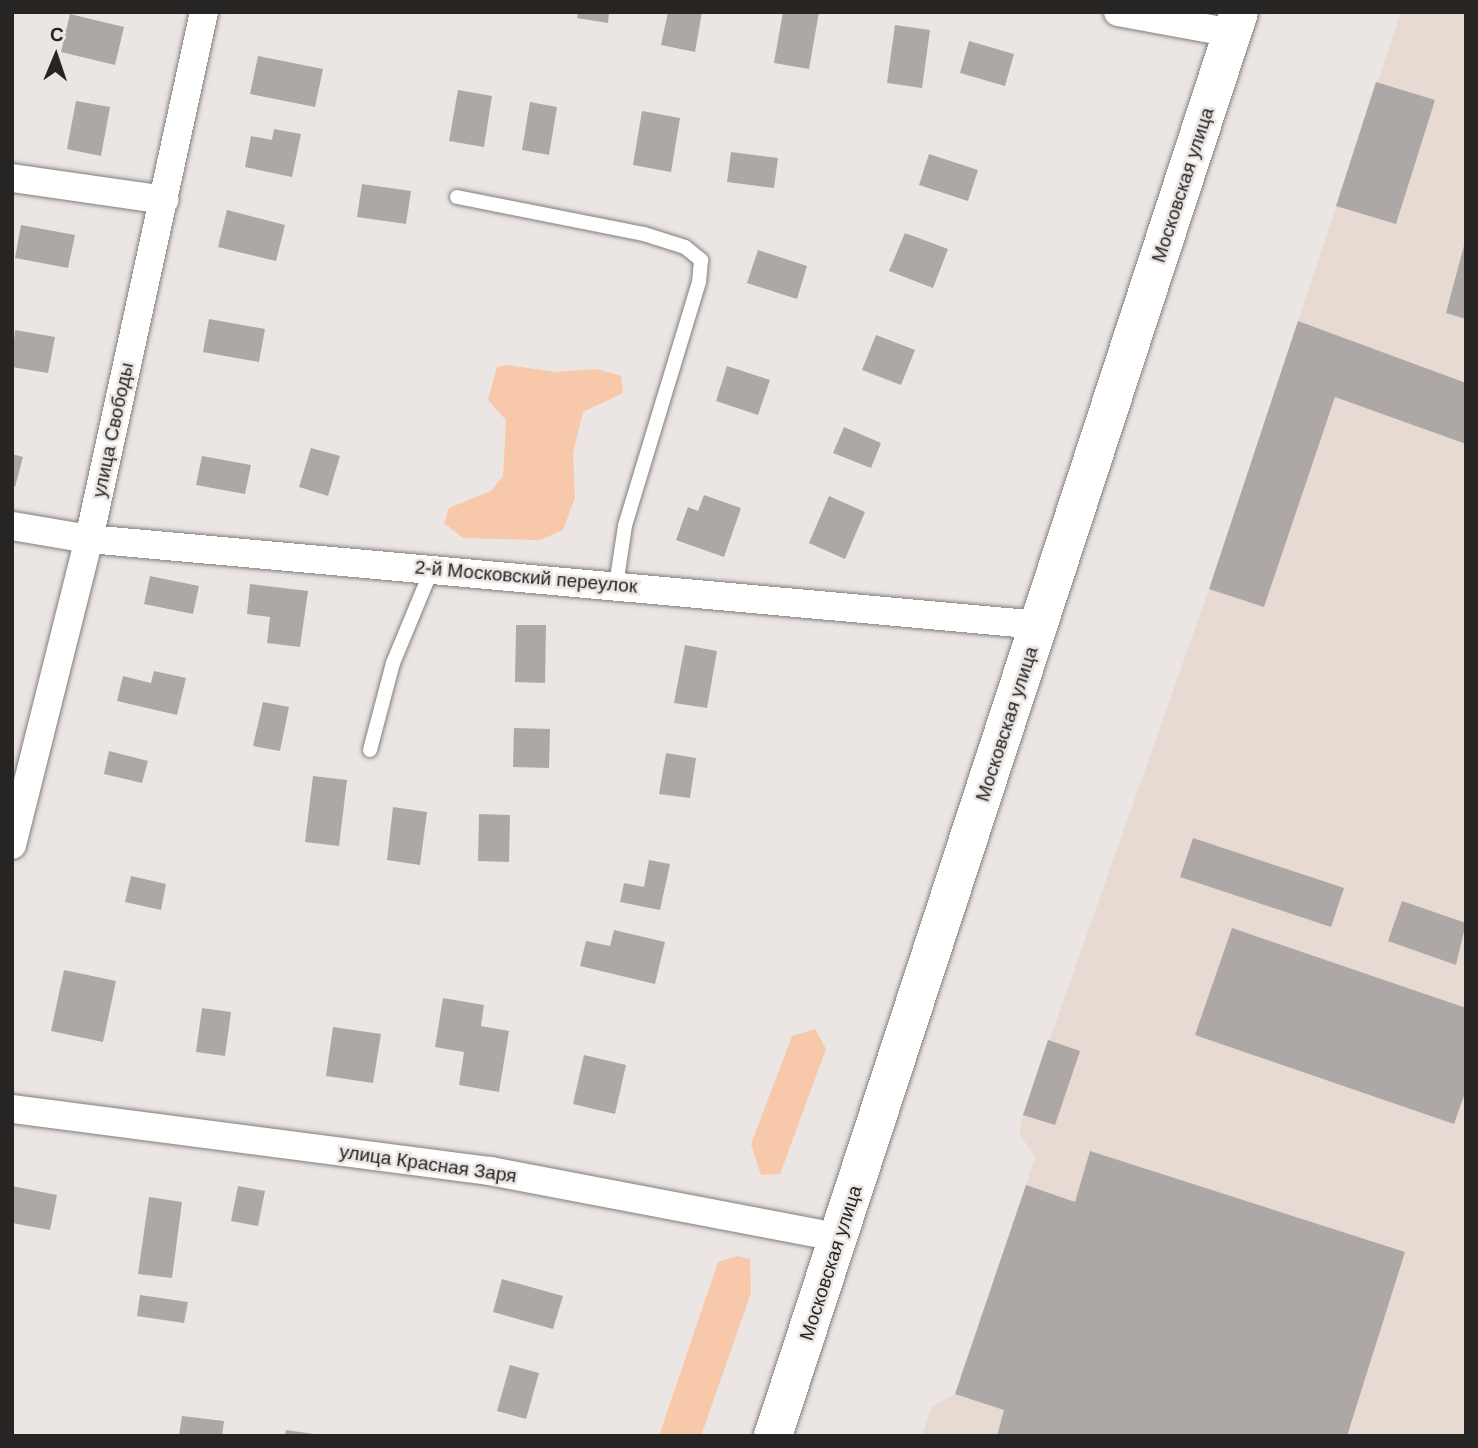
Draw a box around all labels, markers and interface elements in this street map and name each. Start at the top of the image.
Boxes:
north arrow [21,21,91,91]
text: С [50,24,64,45]
street label: Московская улица [1147,105,1219,265]
street label: улица Свободы [88,360,138,500]
street label: 2-й Московский переулок [414,556,638,598]
street label: Московская улица [971,644,1043,804]
street label: улица Красная Заря [338,1140,518,1188]
street label: Московская улица [795,1183,867,1343]

